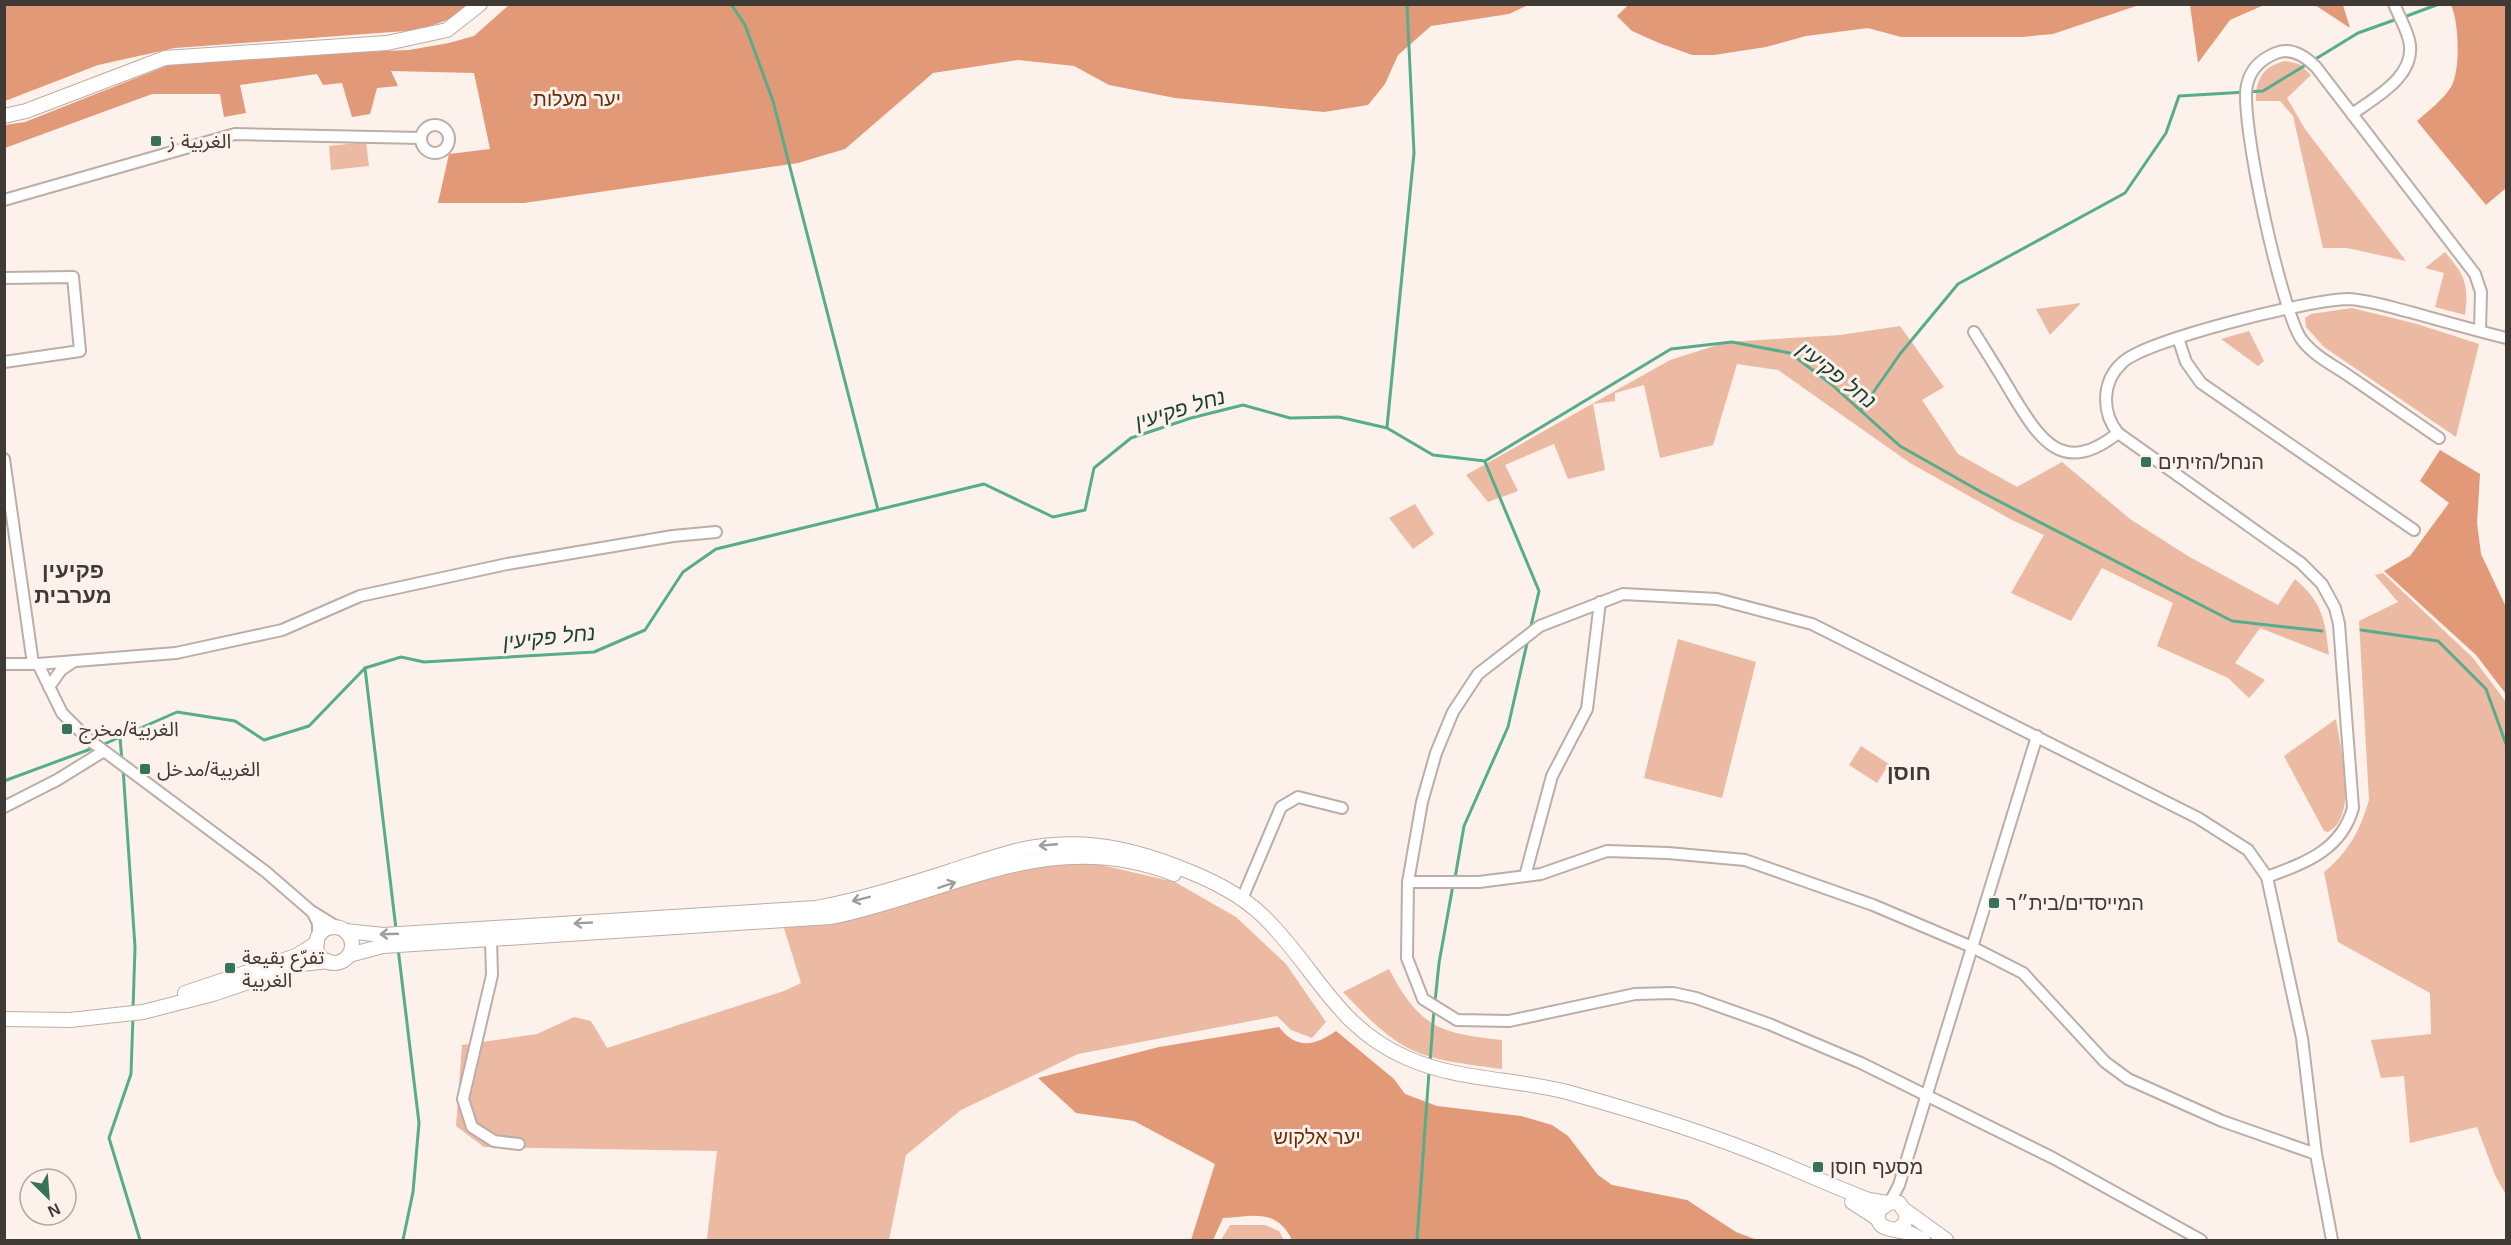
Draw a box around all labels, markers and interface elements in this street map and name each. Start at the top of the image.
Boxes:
park label: יער מעלות [533,88,621,110]
place label: الغربية ز [167,130,231,153]
marker: الغربية ز [149,134,163,148]
water label: נחל פקיעין [1793,337,1881,413]
water label: נחל פקיעין [1131,384,1228,434]
place label: הנחל/הזיתים [2158,451,2264,473]
marker: הנחל/הזיתים [2139,455,2153,469]
district label: פקיעין מערבית [34,558,112,608]
water label: נחל פקיעין [501,621,596,653]
place label: الغربية/مخرج [79,718,179,744]
marker: الغربية/مخرج [60,722,74,736]
place label: الغربية/مدخل [157,758,260,781]
district label: חוסן [1887,760,1931,785]
marker: الغربية/مدخل [138,762,152,776]
one-way arrow [1039,840,1058,851]
one-way arrow [937,879,956,890]
place label: המייסדים/בית״ר [2006,892,2144,914]
one-way arrow [852,893,871,905]
marker: המייסדים/בית״ר [1987,896,2001,910]
one-way arrow [574,917,594,928]
one-way arrow [379,929,399,940]
place label: تفرّع بقيعة الغربية [242,946,324,992]
marker: تفرّع بقيعة الغربية [223,961,237,975]
park label: יער אלקוש [1273,1126,1361,1148]
place label: מסעף חוסן [1830,1156,1923,1178]
marker: מסעף חוסן [1811,1160,1825,1174]
north arrow [18,1167,78,1227]
text: N [45,1200,63,1220]

